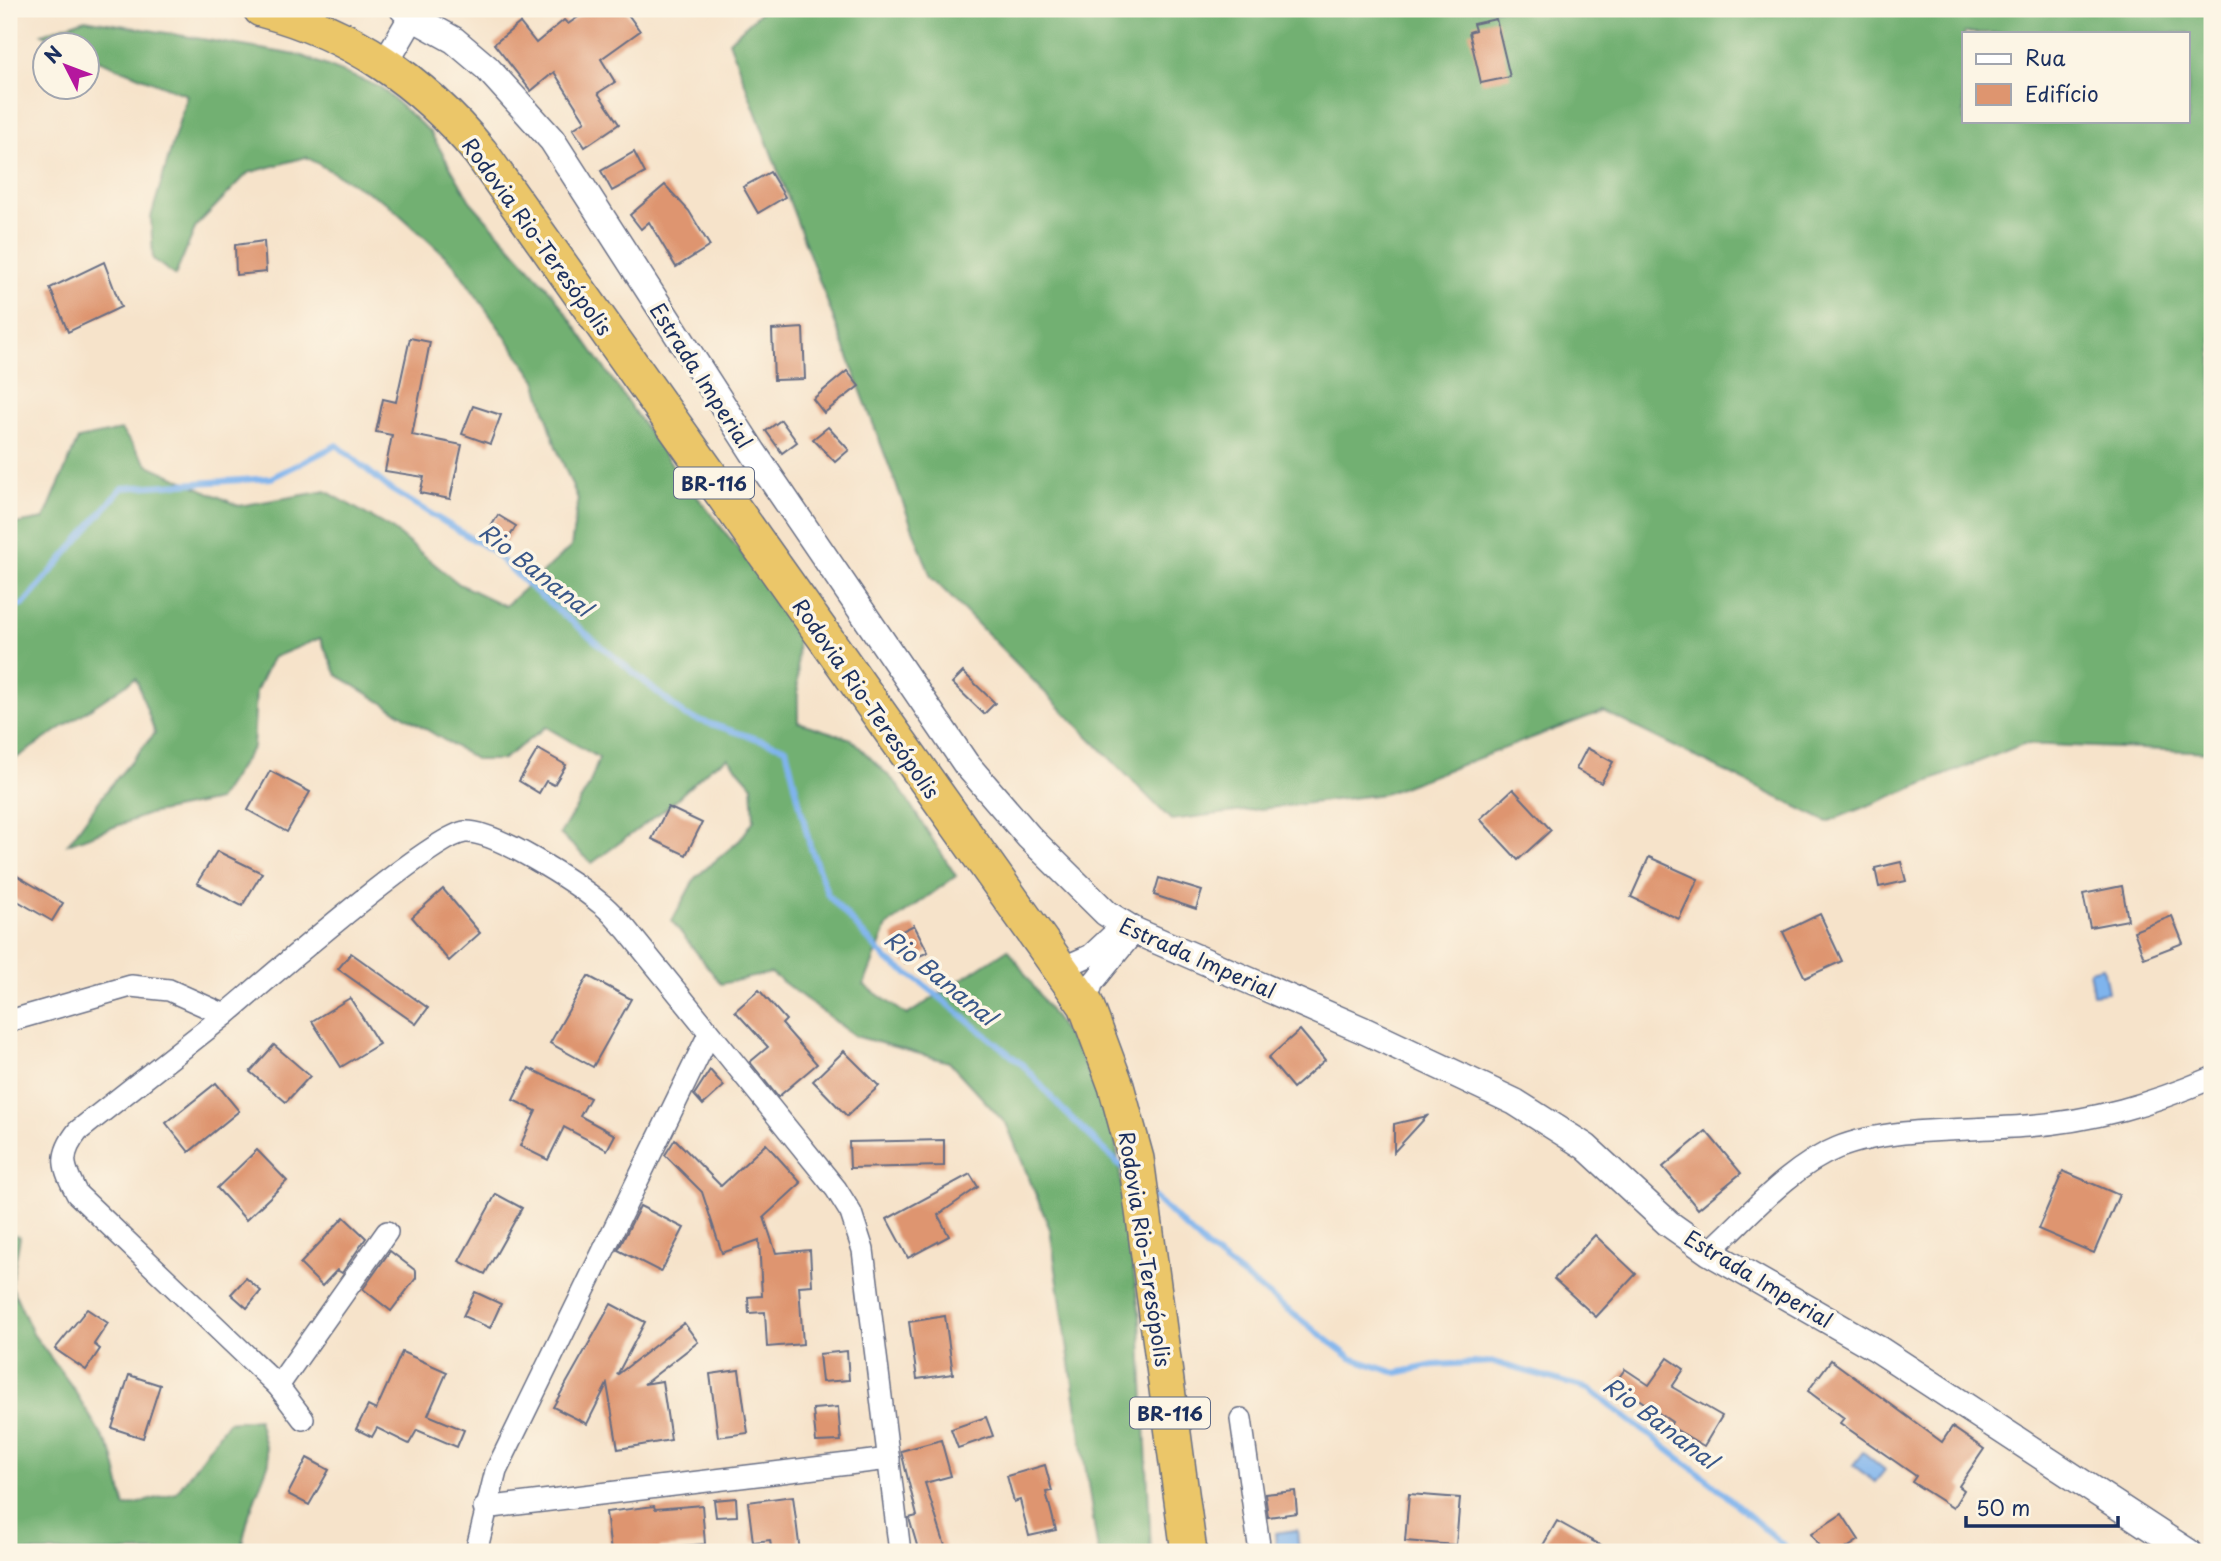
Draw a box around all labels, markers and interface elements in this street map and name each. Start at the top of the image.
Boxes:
north arrow [32,32,102,102]
legend [1962,32,2190,122]
text: N [37,39,68,69]
text: Rua [2025,41,2066,73]
text: Edifício [2025,77,2099,109]
street label: Rodovia Rio-Teresópolis [455,130,621,342]
street label: Estrada Imperial [643,296,761,454]
road number: BR-116 [674,468,754,498]
water label: Rio Bananal [472,514,603,627]
street label: Rodovia Rio-Teresópolis [786,591,948,805]
street label: Estrada Imperial [1115,908,1281,1006]
water label: Rio Bananal [878,921,1007,1035]
street label: Rodovia Rio-Teresópolis [1112,1129,1180,1369]
street label: Estrada Imperial [1679,1221,1839,1335]
water label: Rio Bananal [1597,1367,1728,1479]
road number: BR-116 [1130,1398,1210,1428]
scale bar [1966,1484,2118,1528]
text: 50 m [1976,1491,2030,1523]

